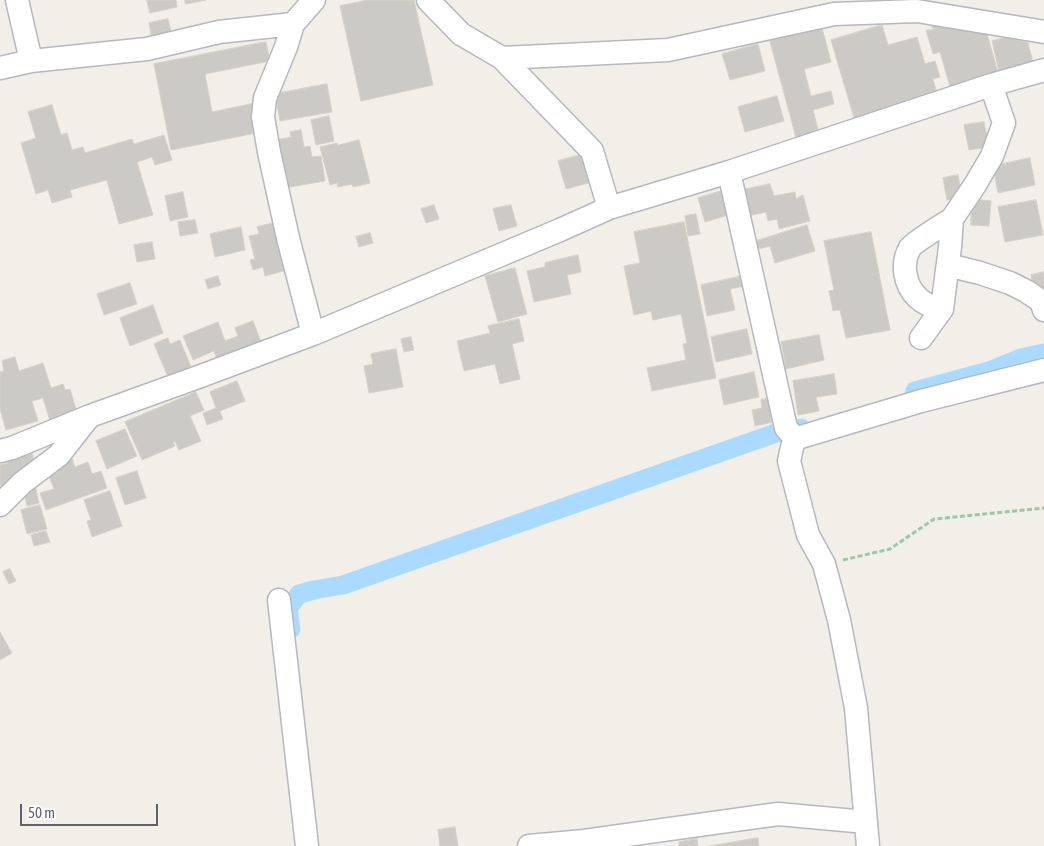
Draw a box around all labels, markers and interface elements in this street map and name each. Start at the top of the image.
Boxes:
scale bar [22,794,160,826]
text: 50 m [28,804,55,821]

